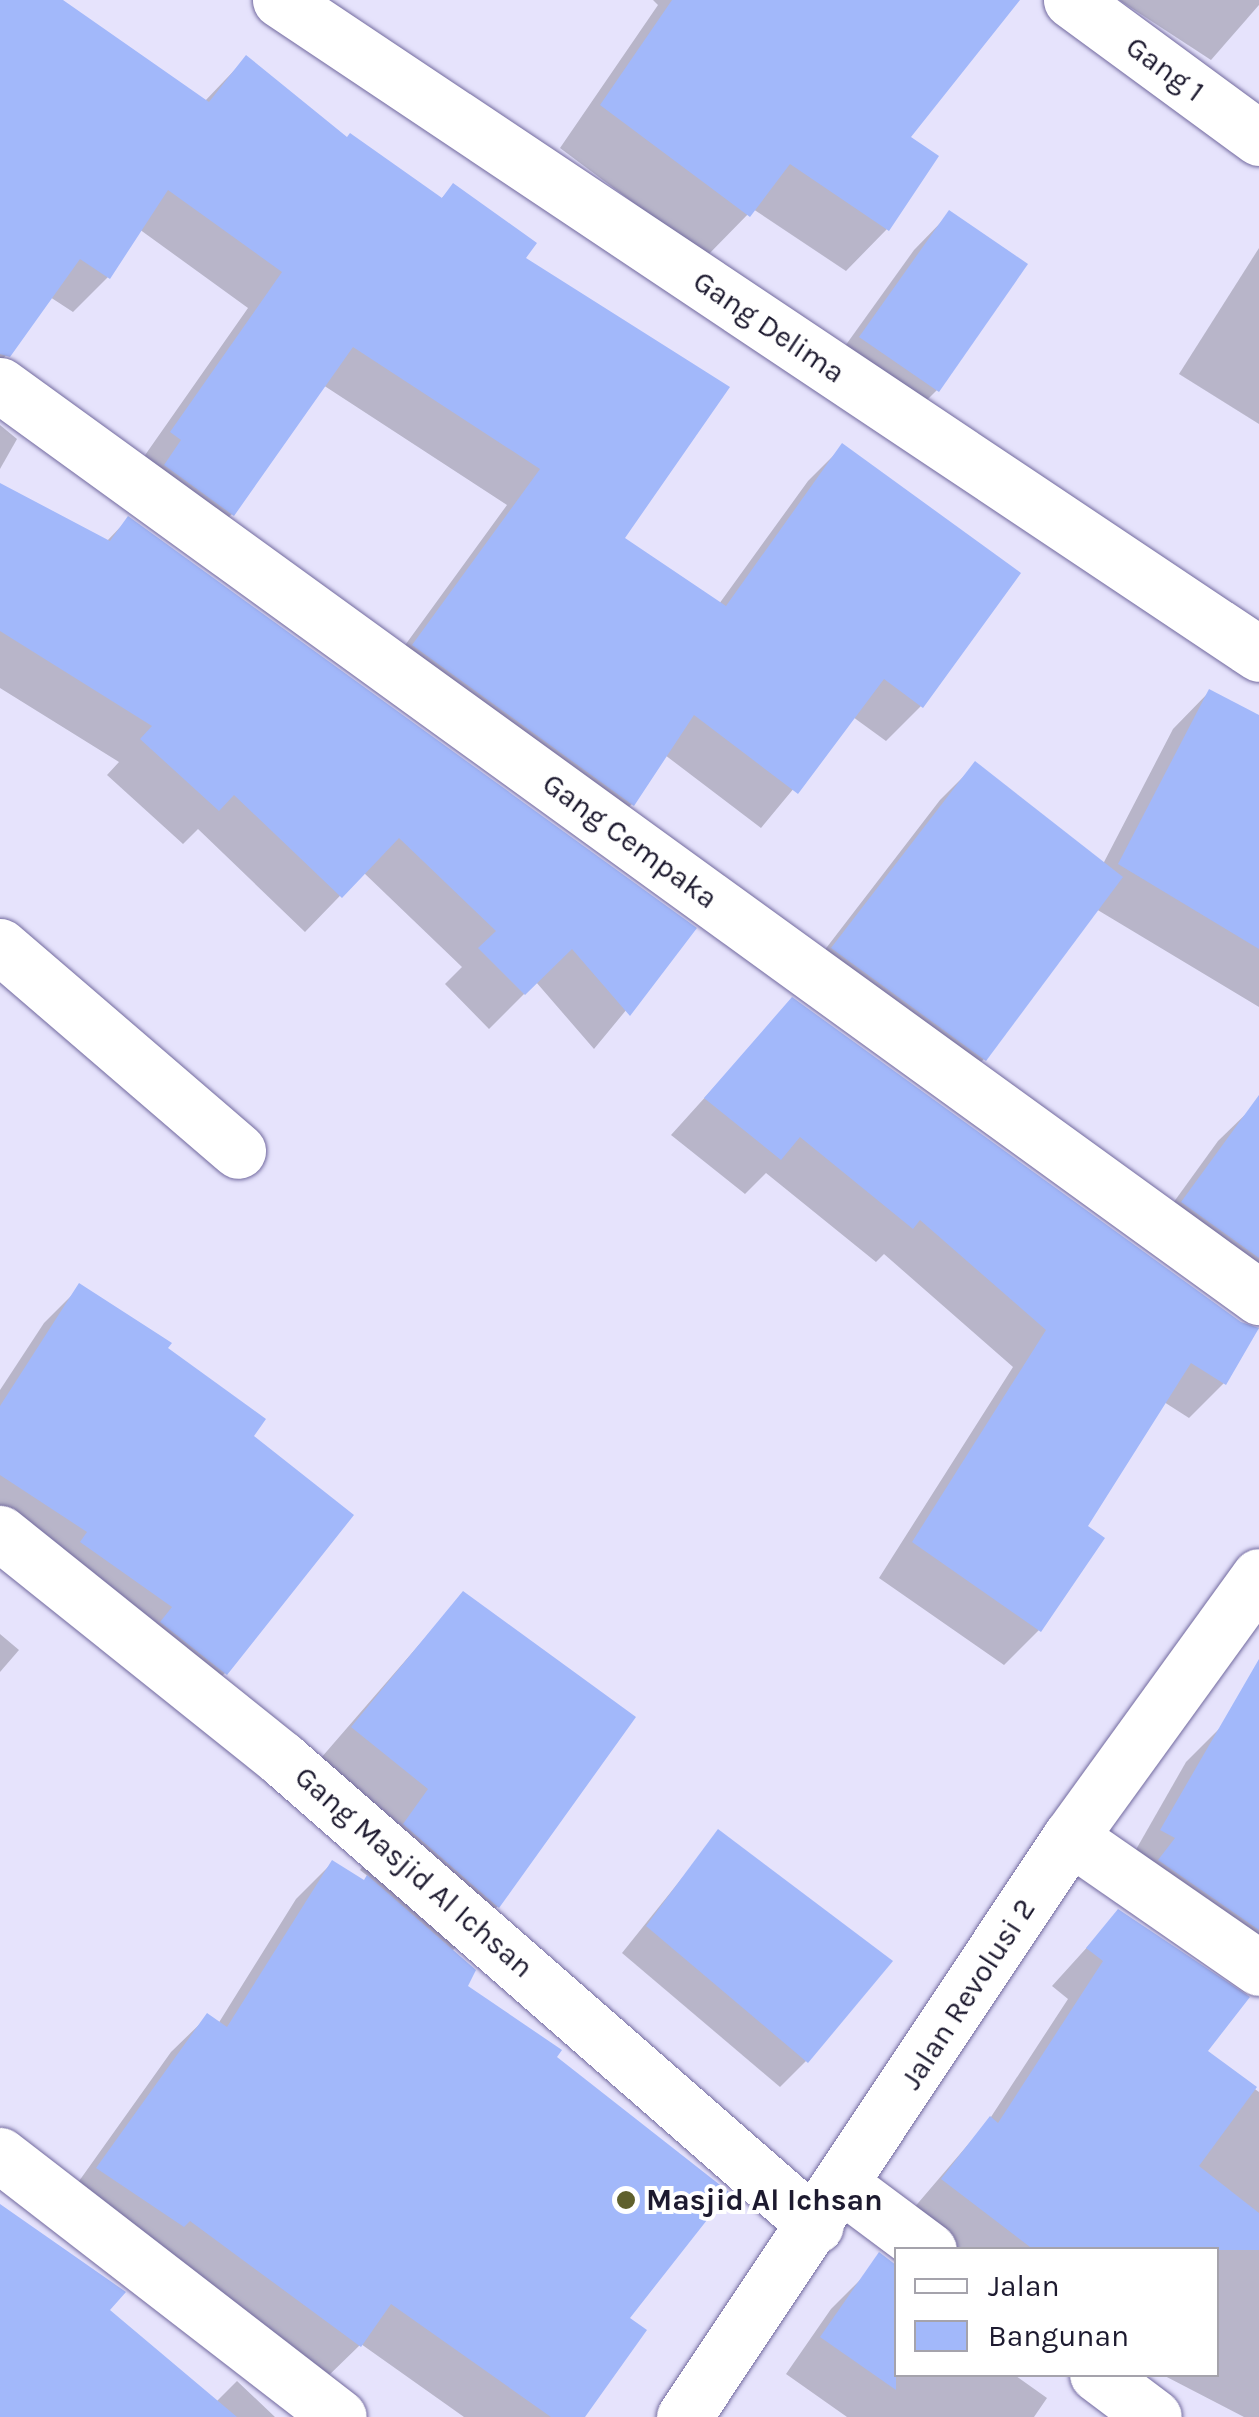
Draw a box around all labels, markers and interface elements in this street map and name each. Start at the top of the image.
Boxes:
street label: Gang 1 [1119,29,1211,109]
street label: Gang Delima [686,263,852,391]
street label: Gang Cempaka [536,766,724,916]
street label: Gang Masjid Al Ichsan [287,1759,541,1985]
street label: Jalan Revolusi 2 [893,1892,1043,2096]
place label: Masjid Al Ichsan [646,2182,883,2218]
marker: Masjid Al Ichsan [615,2189,637,2211]
legend [894,2247,1219,2377]
text: Jalan [988,2268,1060,2304]
text: Bangunan [988,2318,1129,2354]

